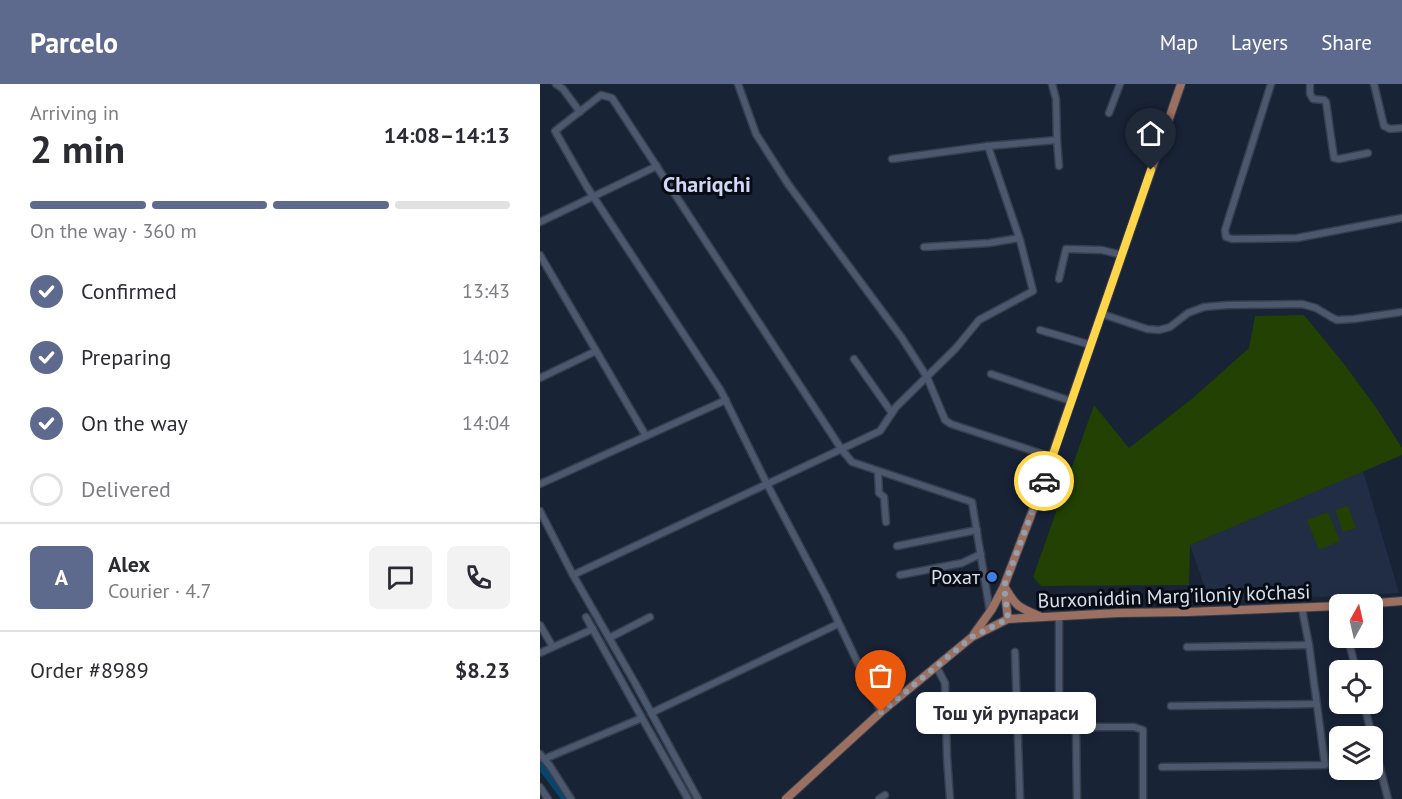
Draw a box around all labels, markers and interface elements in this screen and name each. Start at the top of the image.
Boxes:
text: Parcelo [30,24,118,61]
text: Map [1160,29,1198,56]
text: Layers [1231,29,1288,56]
text: Share [1321,29,1372,56]
text: Arriving in [30,100,119,126]
pin [1125,108,1176,170]
icon: home [1134,117,1167,150]
text: 14:08–14:13 [384,121,510,149]
text: 2 min [30,123,125,174]
district label: Chariqchi [663,170,751,198]
text: On the way · 360 m [30,218,197,244]
icon: check [30,275,63,308]
text: Confirmed [81,277,177,305]
text: 13:43 [462,278,510,304]
icon: check [30,341,63,374]
text: Preparing [81,343,171,371]
text: 14:02 [462,344,510,370]
icon: check [30,407,63,440]
text: On the way [81,409,188,437]
text: 14:04 [462,410,510,436]
courier [1014,451,1074,511]
icon: car [1028,465,1061,498]
text: Delivered [81,475,171,503]
button: chat [369,546,432,609]
button: phone [447,546,510,609]
text: Alex [108,550,150,578]
text: A [55,563,68,591]
place label: Рохат [931,564,980,590]
marker: Рохат [985,570,999,584]
text: Courier · 4.7 [108,578,211,604]
street label: Burxoniddin Marg’iloniy ko’chasi [1037,578,1311,614]
north arrow [1329,594,1383,648]
map controls [1329,594,1383,780]
pin [855,650,906,712]
text: Order #8989 [30,656,149,684]
text: $8.23 [455,656,510,684]
icon: bag [864,659,897,692]
button: locate [1329,660,1383,714]
callout: Тош уй рупараси [917,691,1097,733]
text: Тош уй рупараси [933,700,1079,726]
button: layers [1329,726,1383,780]

